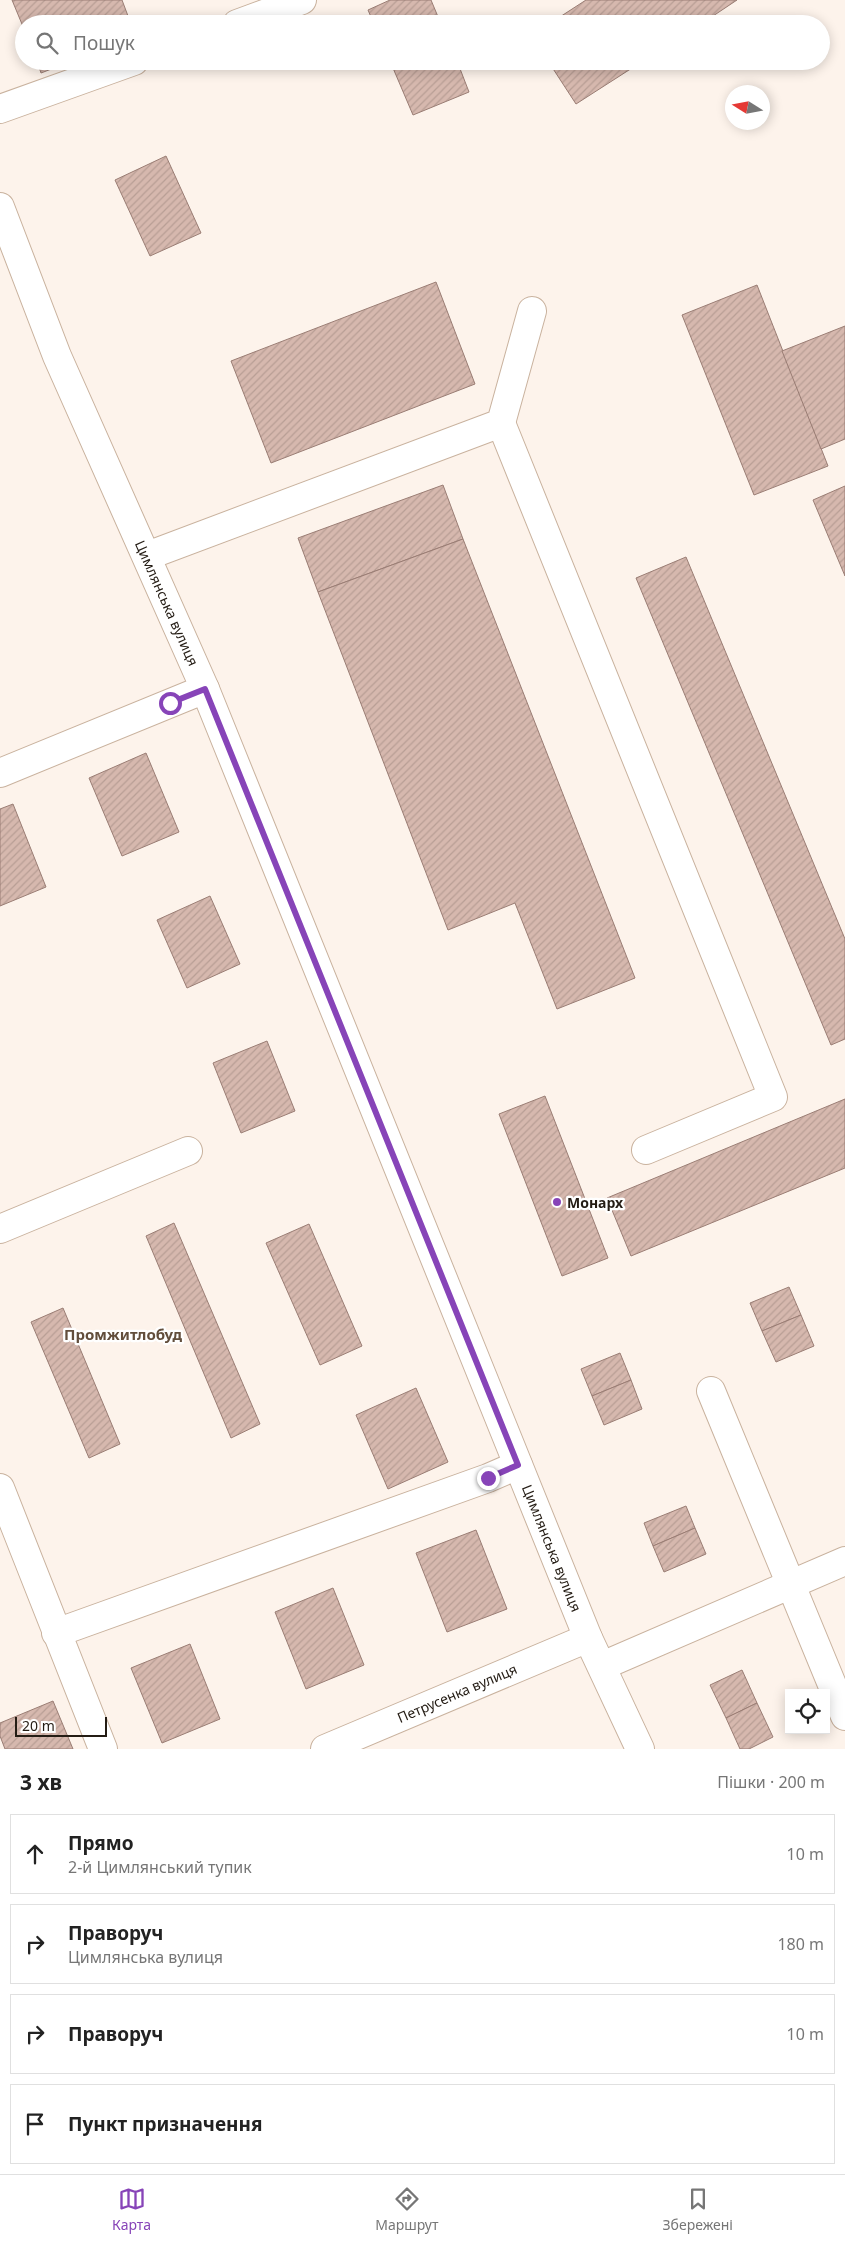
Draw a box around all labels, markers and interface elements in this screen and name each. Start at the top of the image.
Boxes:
search box [15,15,830,70]
icon: search [33,29,61,57]
text: Пошук [73,30,135,56]
north arrow [725,85,770,130]
street label: Цимлянська вулиця [131,537,203,669]
route start [159,692,182,715]
place label: Монарх [567,1193,624,1212]
marker: Монарх [551,1196,563,1208]
district label: Промжитлобуд [64,1324,182,1344]
route end [477,1467,500,1490]
street label: Цимлянська вулиця [518,1482,586,1614]
street label: Петрусенка вулиця [394,1659,520,1727]
map controls [785,1689,830,1734]
button: locate [785,1689,830,1734]
scale bar [15,1714,108,1737]
text: 20 m [22,1716,55,1735]
text: 3 хв [20,1768,62,1796]
text: Пішки · 200 m [717,1771,825,1793]
text: Прямо [68,1830,134,1856]
icon: ahead [21,1840,49,1868]
text: 10 m [787,1843,824,1865]
text: 2-й Цимлянський тупик [68,1856,252,1878]
text: Праворуч [68,1920,163,1946]
icon: right [21,1930,49,1958]
text: 180 m [777,1933,824,1955]
text: Цимлянська вулиця [68,1946,223,1968]
icon: right [21,2020,49,2048]
text: Праворуч [68,2021,163,2047]
text: 10 m [787,2023,824,2045]
icon: arrive [21,2110,49,2138]
text: Пункт призначення [68,2111,262,2137]
tab: Карта [112,2185,151,2234]
tab: Маршрут [375,2185,438,2234]
tab: Збережені [663,2185,733,2234]

